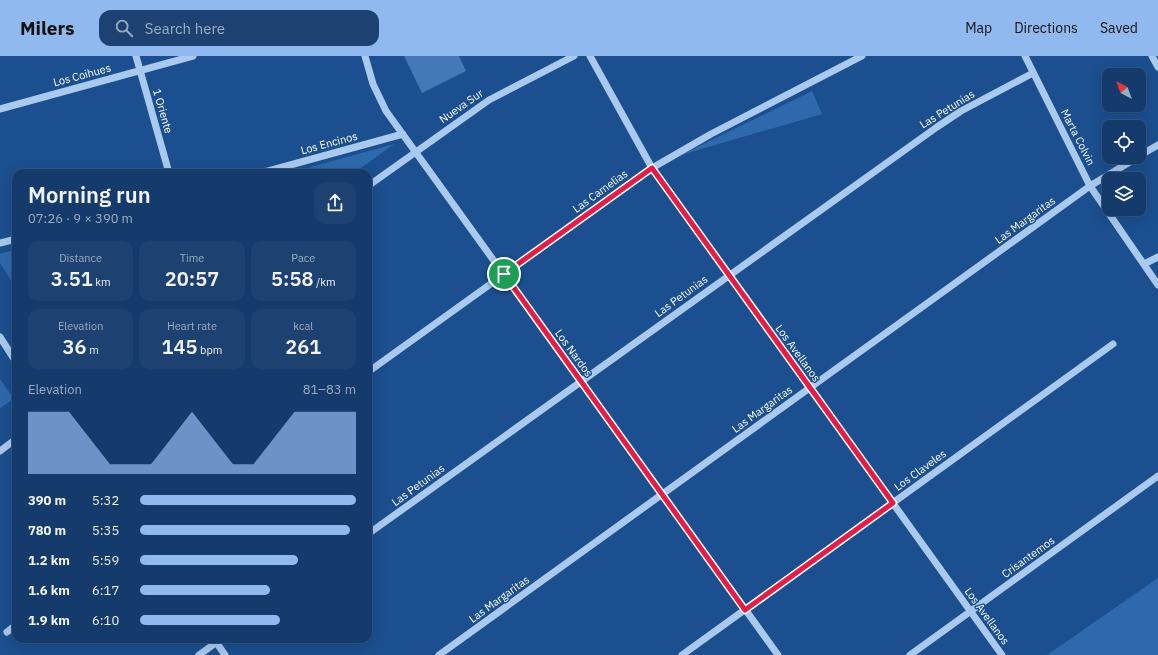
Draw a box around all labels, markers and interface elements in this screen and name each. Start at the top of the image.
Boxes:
search box [99,10,379,46]
text: Milers [20,16,75,40]
icon: search [113,17,135,39]
text: Search here [145,19,225,38]
text: Map [965,19,992,37]
text: Directions [1014,19,1078,37]
text: Saved [1100,19,1138,37]
street label: Los Coihues [52,61,112,89]
north arrow [1102,68,1146,112]
map controls [1102,68,1146,216]
street label: Nueva Sur [436,86,486,126]
street label: 1 Oriente [150,87,176,135]
street label: Las Petunias [917,87,977,131]
street label: Marta Colvin [1058,106,1098,168]
button: locate [1102,120,1146,164]
street label: Los Encinos [299,129,359,157]
street label: Las Camelias [570,166,630,216]
button: layers [1102,172,1146,216]
text: Morning run [28,180,151,209]
button: share [314,182,356,224]
street label: Las Margaritas [992,193,1058,247]
text: 07:26 · 9 × 390 m [28,210,133,227]
text: Distance [59,251,102,265]
text: Time [180,251,204,265]
text: Pace [291,251,315,265]
pin [487,257,521,291]
icon: arrive [493,263,515,285]
text: 3.51 [51,265,93,292]
text: 20:57 [165,265,219,292]
text: 5:58 [271,265,313,292]
street label: Las Petunias [652,272,710,320]
text: km [93,275,111,289]
text: /km [313,275,336,289]
text: Elevation [58,319,103,333]
text: Heart rate [167,319,217,333]
text: kcal [293,319,313,333]
street label: Los Avellanos [773,322,823,384]
street label: Los Nardos [552,327,596,379]
text: 36 [63,333,87,360]
text: 145 [162,333,198,360]
text: 261 [285,333,321,360]
text: m [87,343,99,357]
text: bpm [198,343,222,357]
text: Elevation [28,381,82,398]
text: 81–83 m [303,381,356,398]
street label: Las Margaritas [729,382,795,436]
street label: Los Claveles [891,446,949,494]
street label: Las Petunias [389,461,447,509]
text: 390 m [28,492,66,509]
text: 5:32 [92,492,119,509]
text: 780 m [28,522,66,539]
text: 5:35 [92,522,119,539]
street label: Crisantemos [999,533,1057,581]
text: 1.2 km [28,552,70,569]
text: 5:59 [92,552,119,569]
street label: Las Margaritas [466,572,532,626]
text: 1.6 km [28,582,70,599]
text: 6:17 [92,582,119,599]
street label: Los Avellanos [962,585,1012,647]
text: 1.9 km [28,612,70,629]
text: 6:10 [92,612,119,629]

